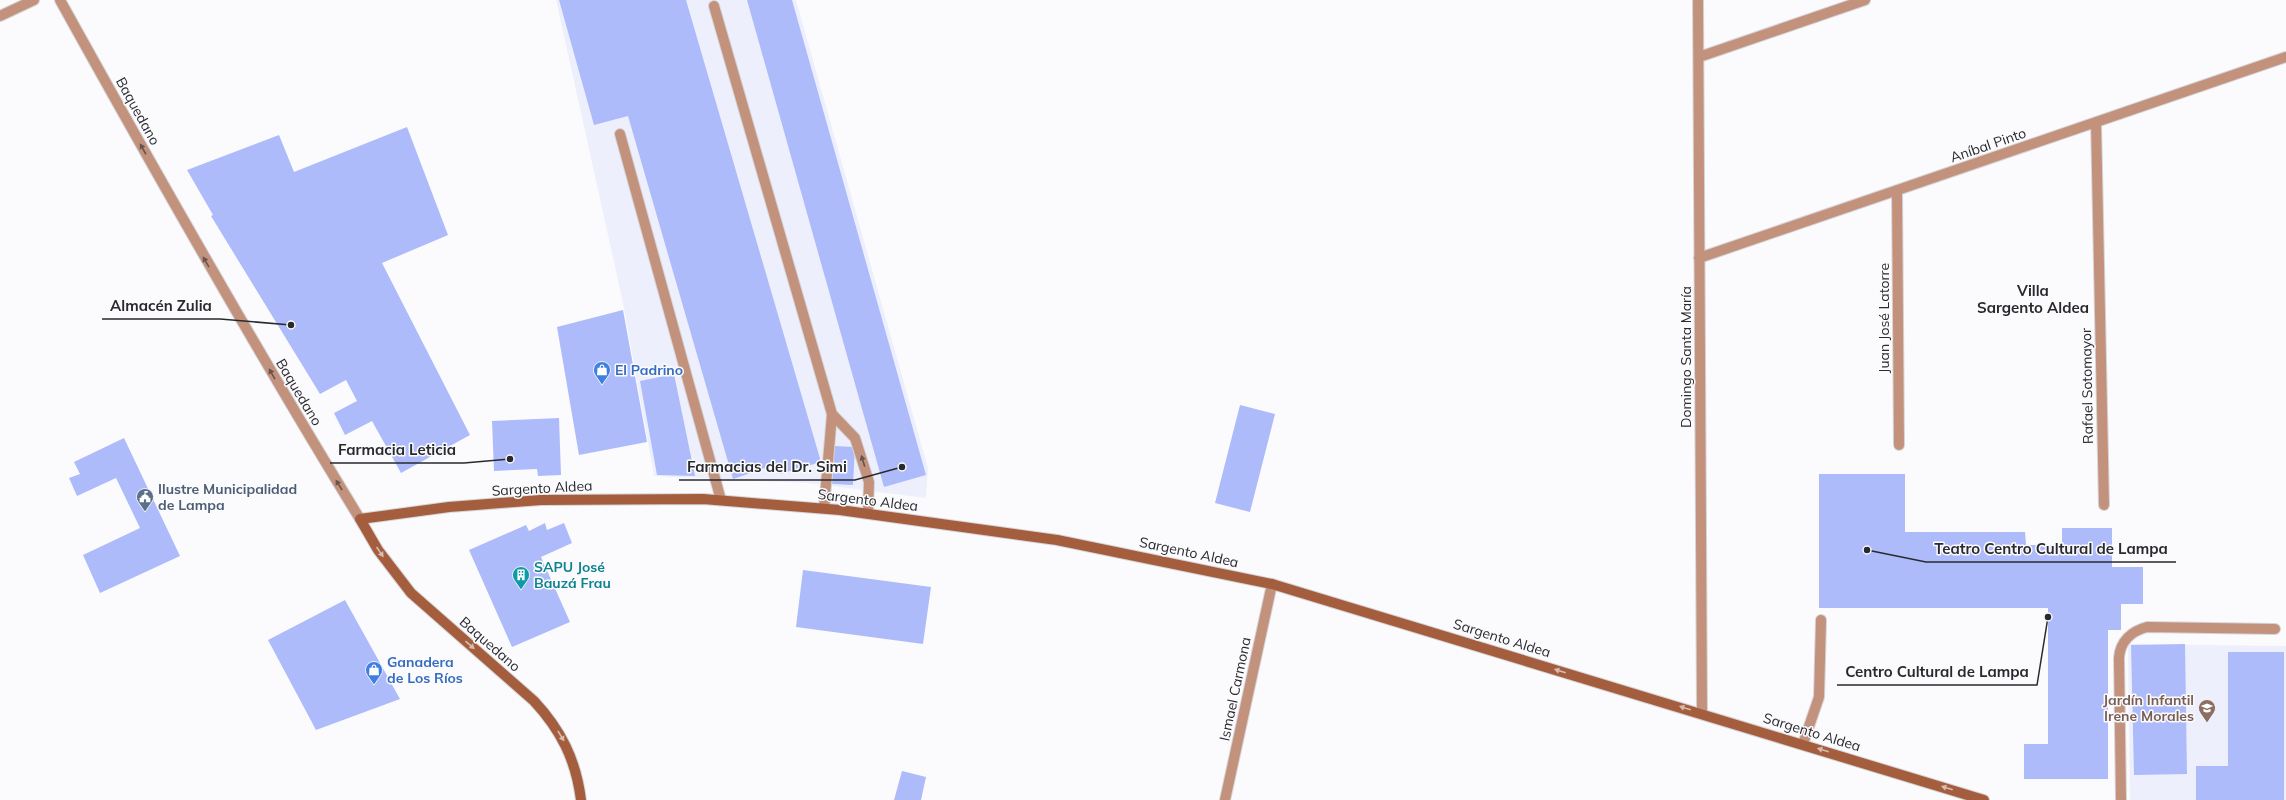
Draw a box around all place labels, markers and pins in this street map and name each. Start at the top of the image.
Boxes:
callout: Almacén Zulia [102,292,220,319]
shop icon: El Padrino [592,360,612,385]
place label: El Padrino [615,361,683,379]
callout: Farmacia Leticia [330,436,464,463]
callout: Farmacias del Dr. Simi [679,453,855,480]
place label: Ilustre Municipalidad de Lampa [158,480,297,514]
public building icon: Ilustre Municipalidad de Lampa [135,487,155,512]
callout: Teatro Centro Cultural de Lampa [1926,535,2176,562]
place label: SAPU José Bauzá Frau [534,558,611,592]
building icon: SAPU José Bauzá Frau [511,565,531,590]
place label: Ganadera de Los Ríos [387,653,463,687]
callout: Centro Cultural de Lampa [1837,658,2037,685]
shop icon: Ganadera de Los Ríos [364,660,384,685]
place label: Jardín Infantil Irene Morales [2103,691,2194,725]
school or university icon: Jardín Infantil Irene Morales [2197,698,2217,723]

